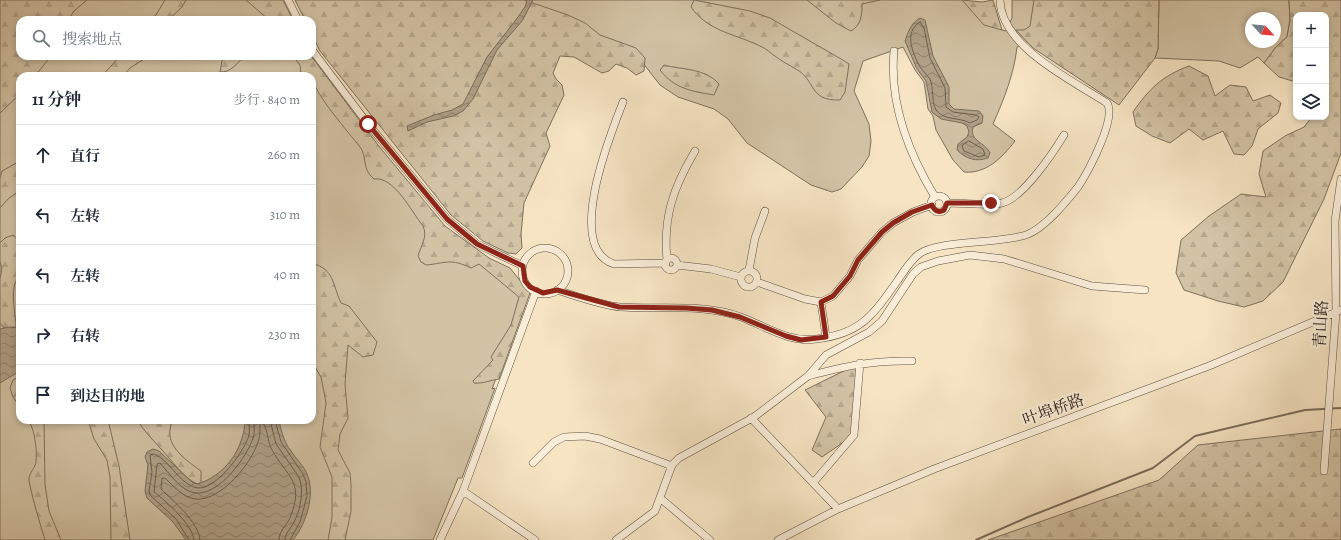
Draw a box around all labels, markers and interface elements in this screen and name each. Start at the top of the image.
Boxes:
north arrow [1245,12,1281,48]
map controls [1293,12,1329,120]
button: + [1293,12,1329,48]
search box [16,16,316,60]
icon: search [30,27,52,49]
text: 搜索地点 [62,29,122,49]
button: − [1293,48,1329,84]
button: layers [1293,84,1329,120]
text: 11 分钟 [32,88,81,111]
text: 步行 · 840 m [234,91,300,108]
route start [359,115,377,133]
icon: ahead [32,144,54,166]
text: 直行 [70,146,100,166]
text: 260 m [267,146,300,163]
route end [982,194,1000,212]
icon: left [32,204,54,226]
text: 左转 [70,206,100,226]
text: 310 m [270,206,300,223]
icon: left [32,264,54,286]
text: 左转 [70,266,100,286]
text: 40 m [274,266,300,283]
street label: 青山路 [1309,300,1333,349]
icon: right [32,324,54,346]
text: 右转 [70,326,100,346]
text: 230 m [268,326,300,343]
icon: arrive [32,384,54,406]
text: 到达目的地 [70,386,145,406]
street label: 叶埠桥路 [1020,389,1087,431]

